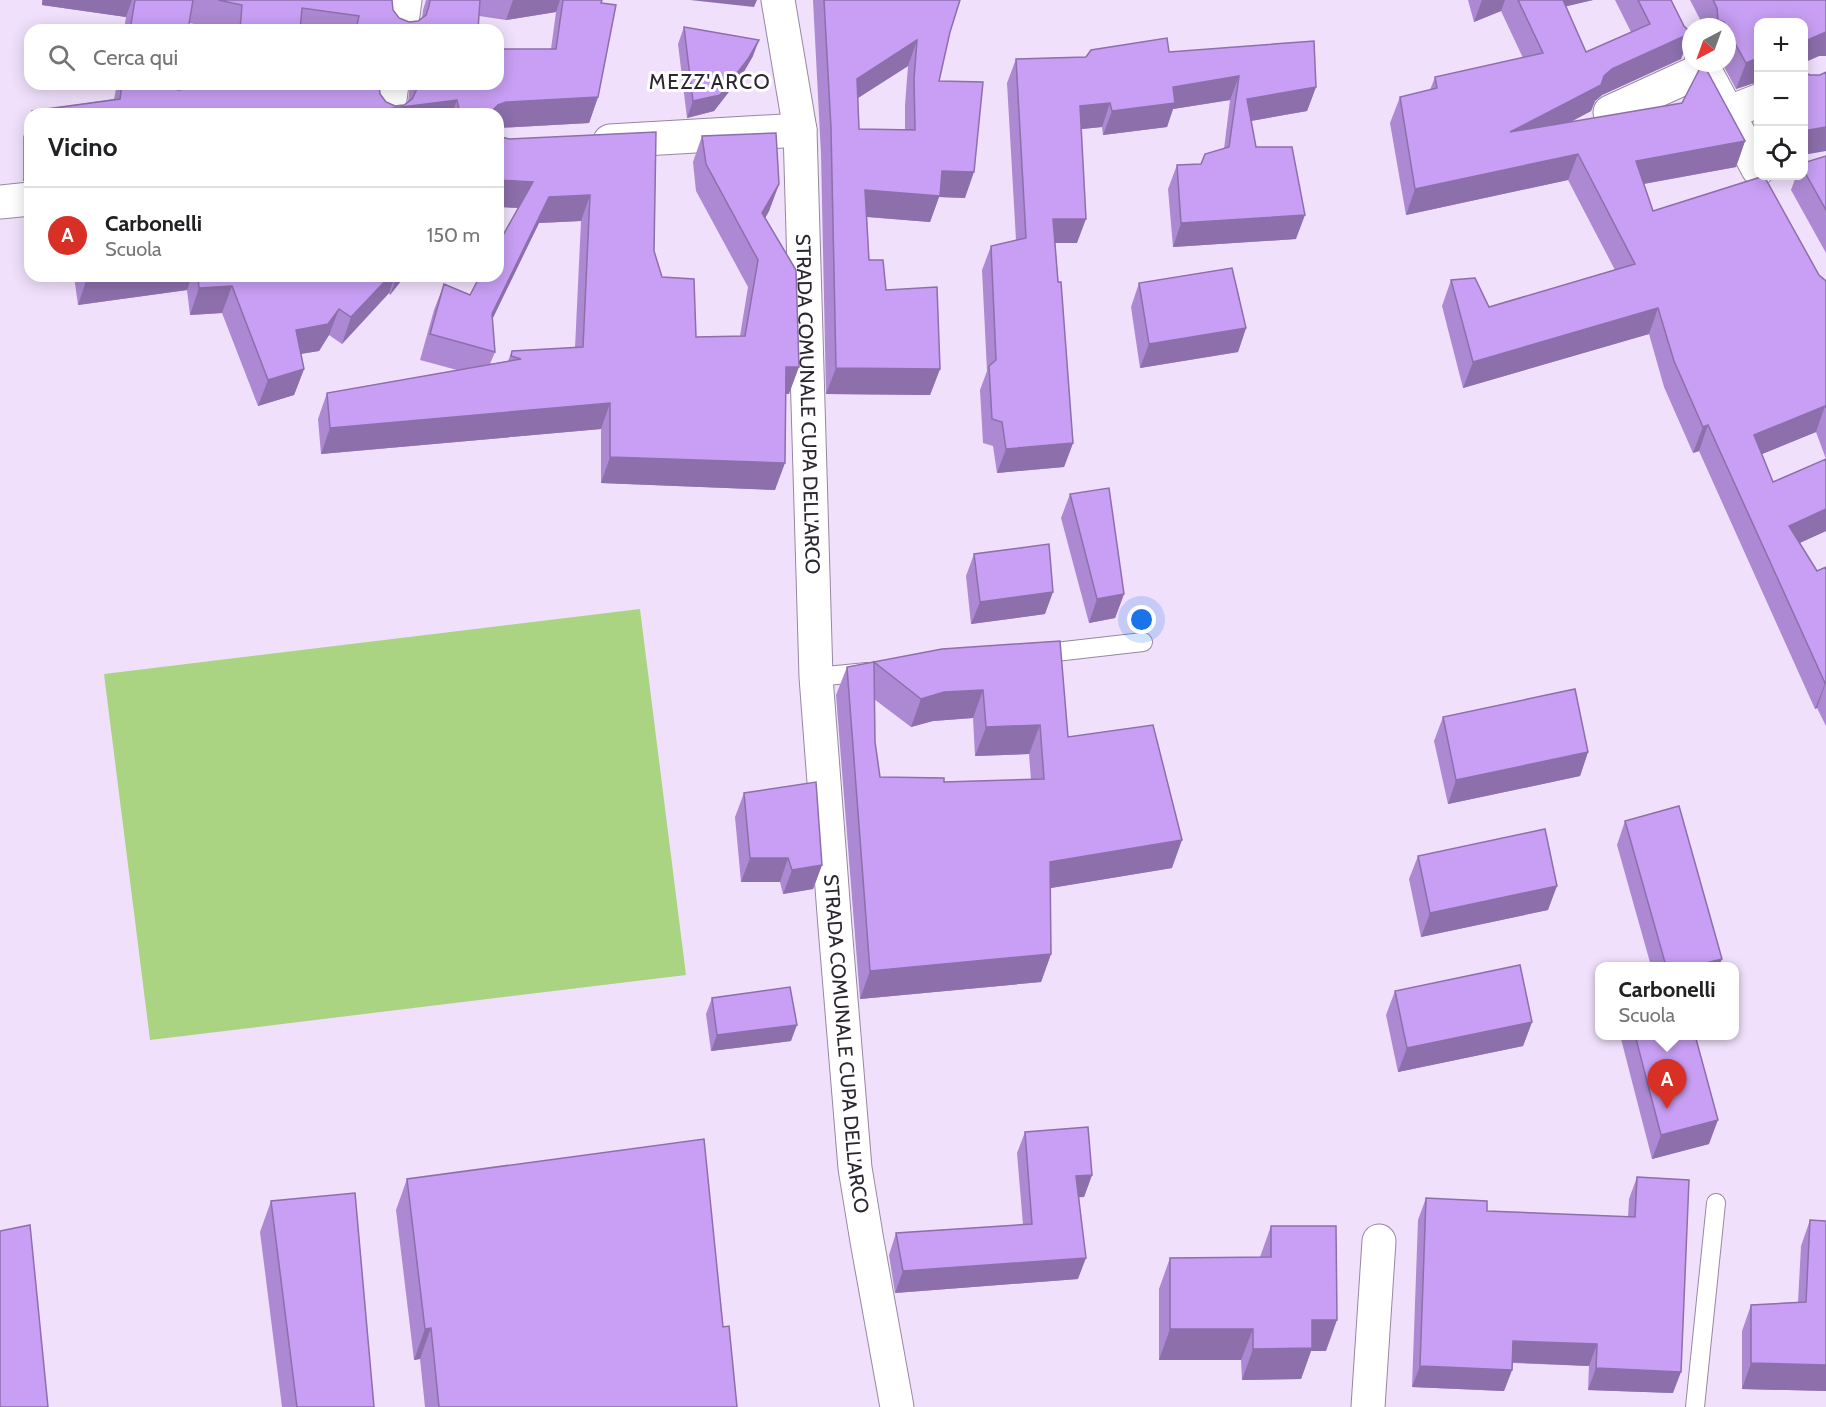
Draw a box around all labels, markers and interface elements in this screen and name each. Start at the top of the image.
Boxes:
north arrow [1682,18,1736,72]
map controls [1754,18,1808,180]
button: + [1754,18,1808,72]
search box [24,24,504,90]
icon: search [45,41,78,74]
text: Cerca qui [93,44,178,71]
district label: MEZZ'ARCO [649,69,771,94]
button: − [1754,72,1808,126]
button: locate [1754,126,1808,180]
text: Vicino [48,131,117,163]
text: Carbonelli [105,210,202,237]
text: A [61,223,74,247]
text: 150 m [427,223,480,247]
street label: STRADA COMUNALE CUPA DELL'ARCO [791,234,825,575]
text: Scuola [105,237,162,261]
your location [1127,605,1156,634]
street label: STRADA COMUNALE CUPA DELL'ARCO [819,873,874,1215]
popup [1595,962,1739,1040]
text: Carbonelli [1618,976,1716,1003]
text: Scuola [1618,1003,1675,1027]
pin: A [1648,1060,1686,1109]

